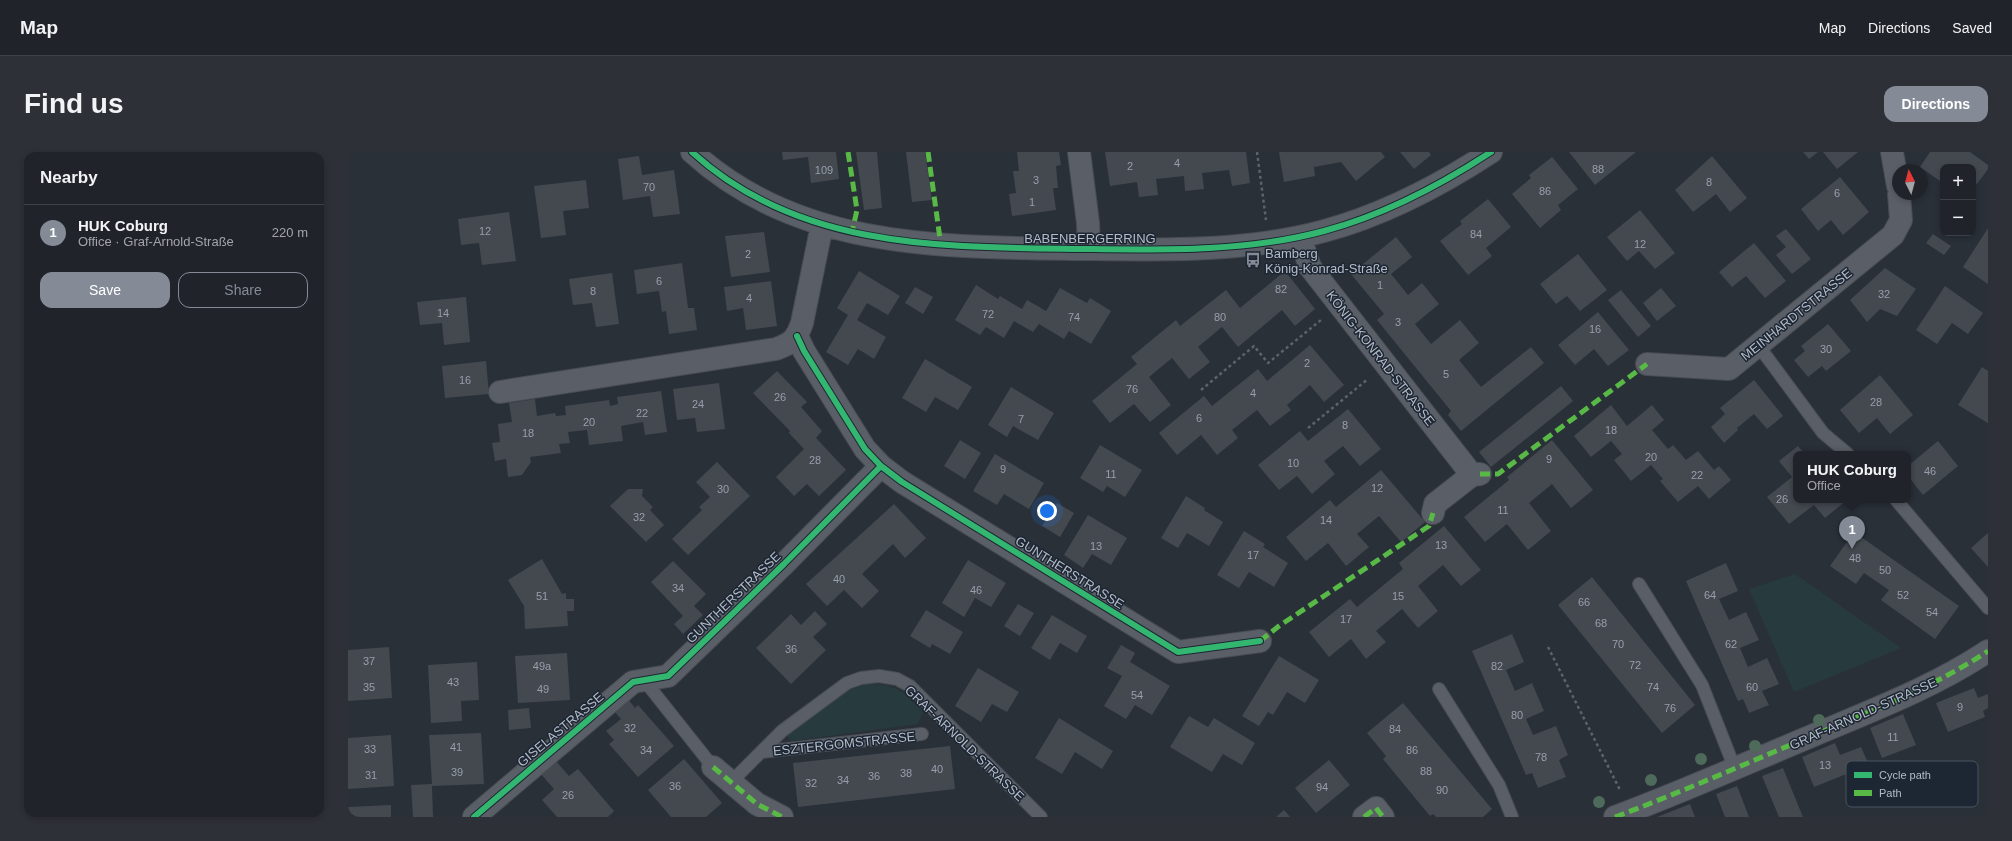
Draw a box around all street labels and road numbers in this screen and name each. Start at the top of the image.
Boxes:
street label: BABENBERGERRING [1024,231,1156,246]
street label: MEINHARDTSTRASSE [1738,265,1855,364]
street label: KÖNIG-KONRAD-STRASSE [1323,288,1438,429]
street label: GUNTHERSTRASSE [1013,533,1127,612]
street label: GUNTHERSTRASSE [683,548,784,646]
street label: GRAF-ARNOLD-STRASSE [1787,674,1939,753]
street label: GRAF-ARNOLD-STRASSE [902,683,1028,804]
street label: GISELASTRASSE [514,689,607,770]
street label: ESZTERGOMSTRASSE [772,729,916,758]

